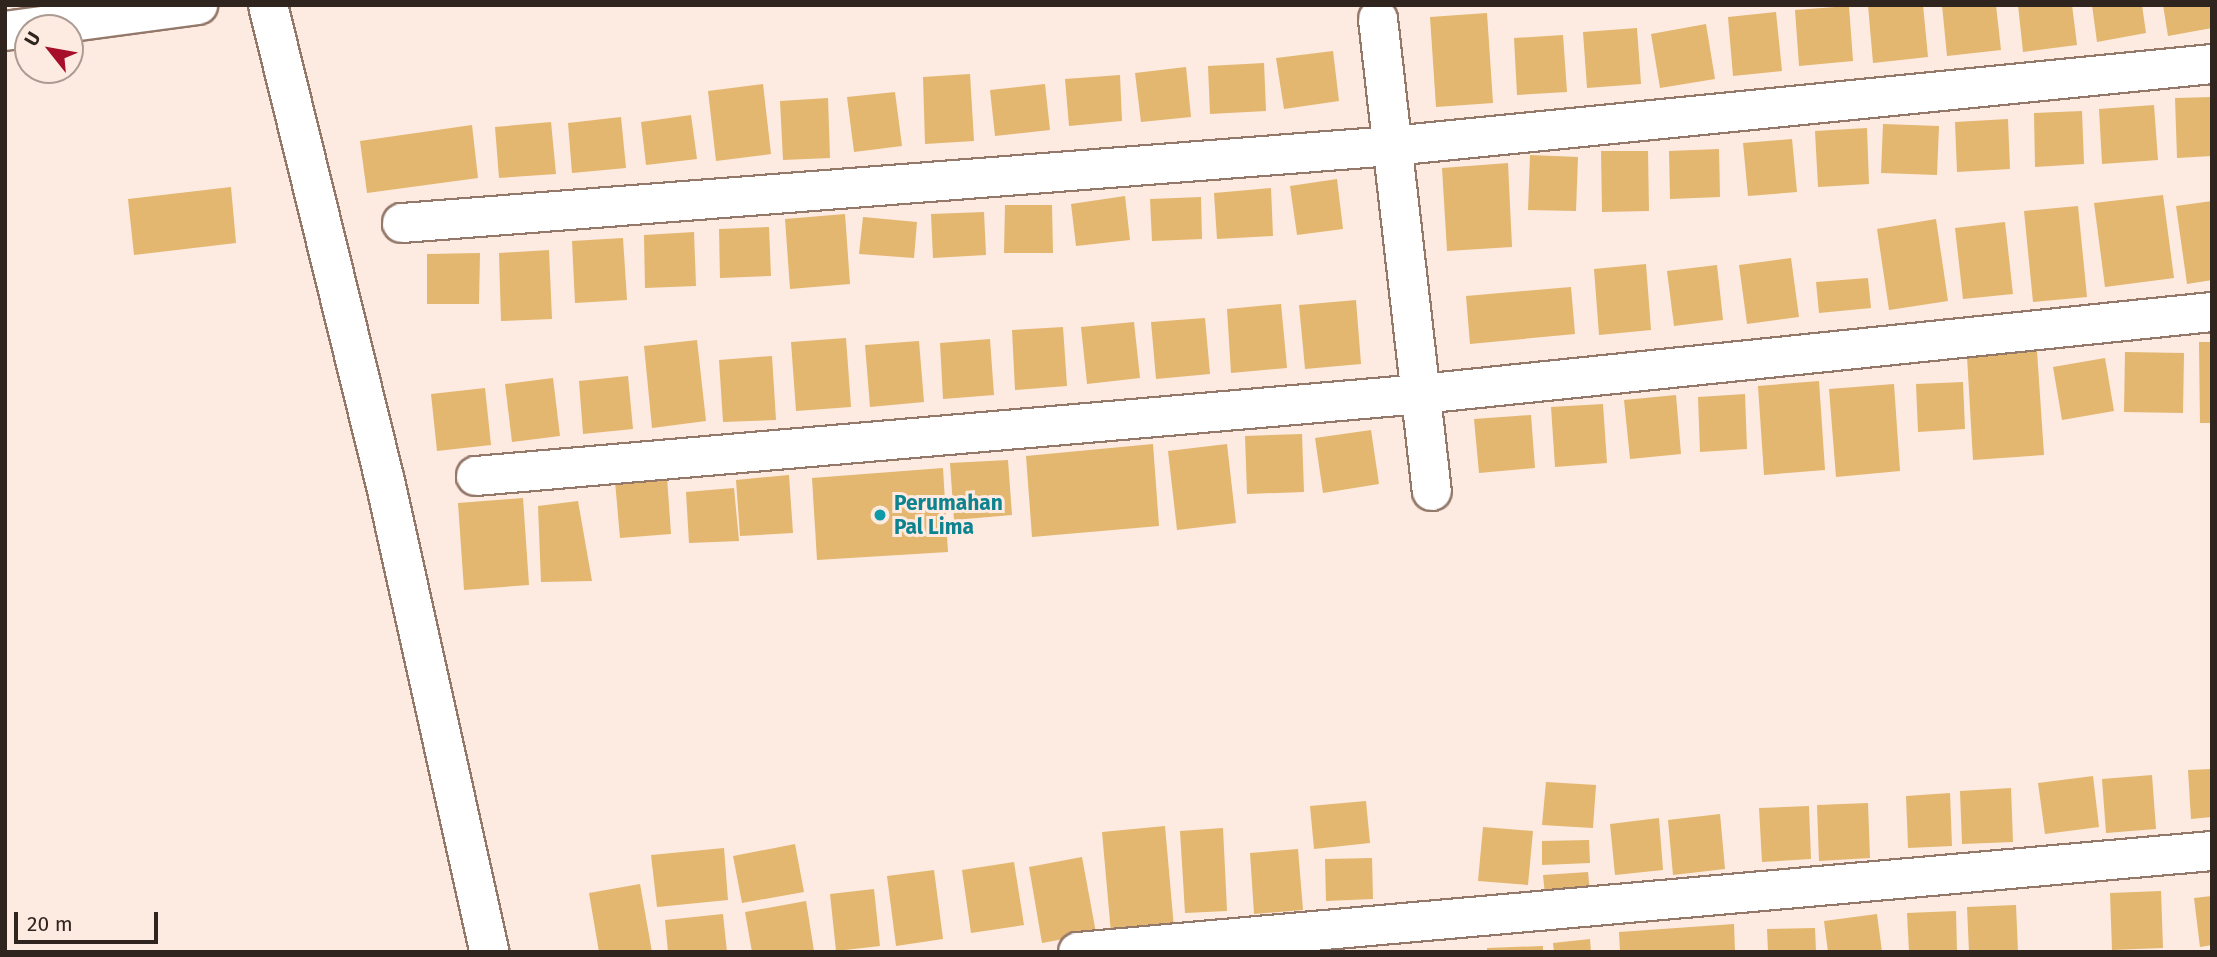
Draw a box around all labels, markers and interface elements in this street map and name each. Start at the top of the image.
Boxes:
north arrow [14,14,84,84]
text: U [19,28,45,50]
place label: Perumahan Pal Lima [894,490,1003,540]
marker: Perumahan Pal Lima [872,507,888,523]
scale bar [18,898,161,942]
text: 20 m [27,911,73,937]

